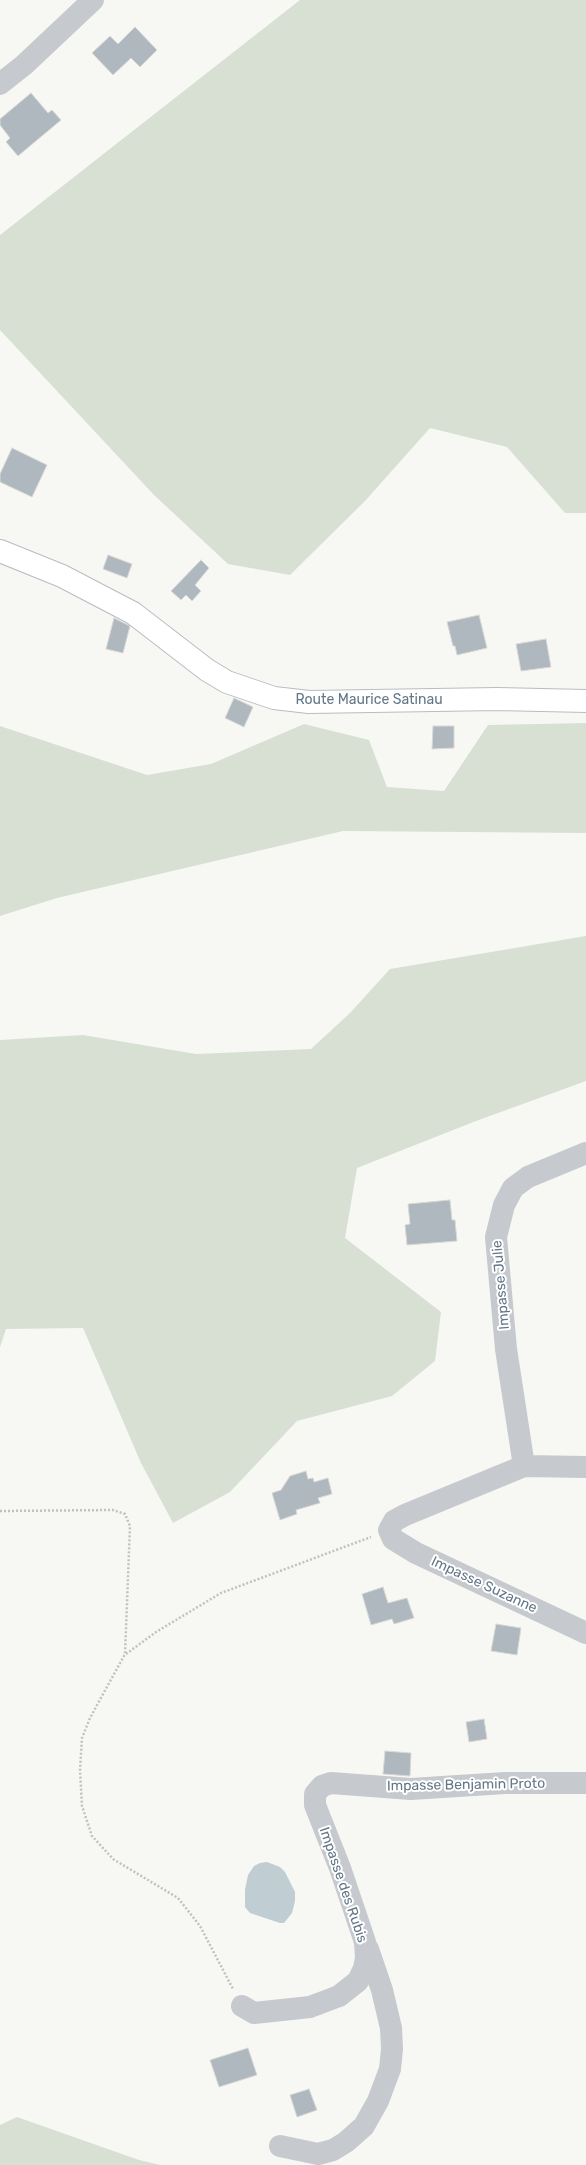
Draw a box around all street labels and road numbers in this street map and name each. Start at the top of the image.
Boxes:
street label: Route Maurice Satinau [295,692,443,708]
street label: Impasse Julie [489,1240,513,1330]
street label: Impasse Suzanne [428,1553,540,1617]
street label: Impasse Benjamin Proto [387,1775,545,1795]
street label: Impasse des Rubis [315,1825,371,1945]

